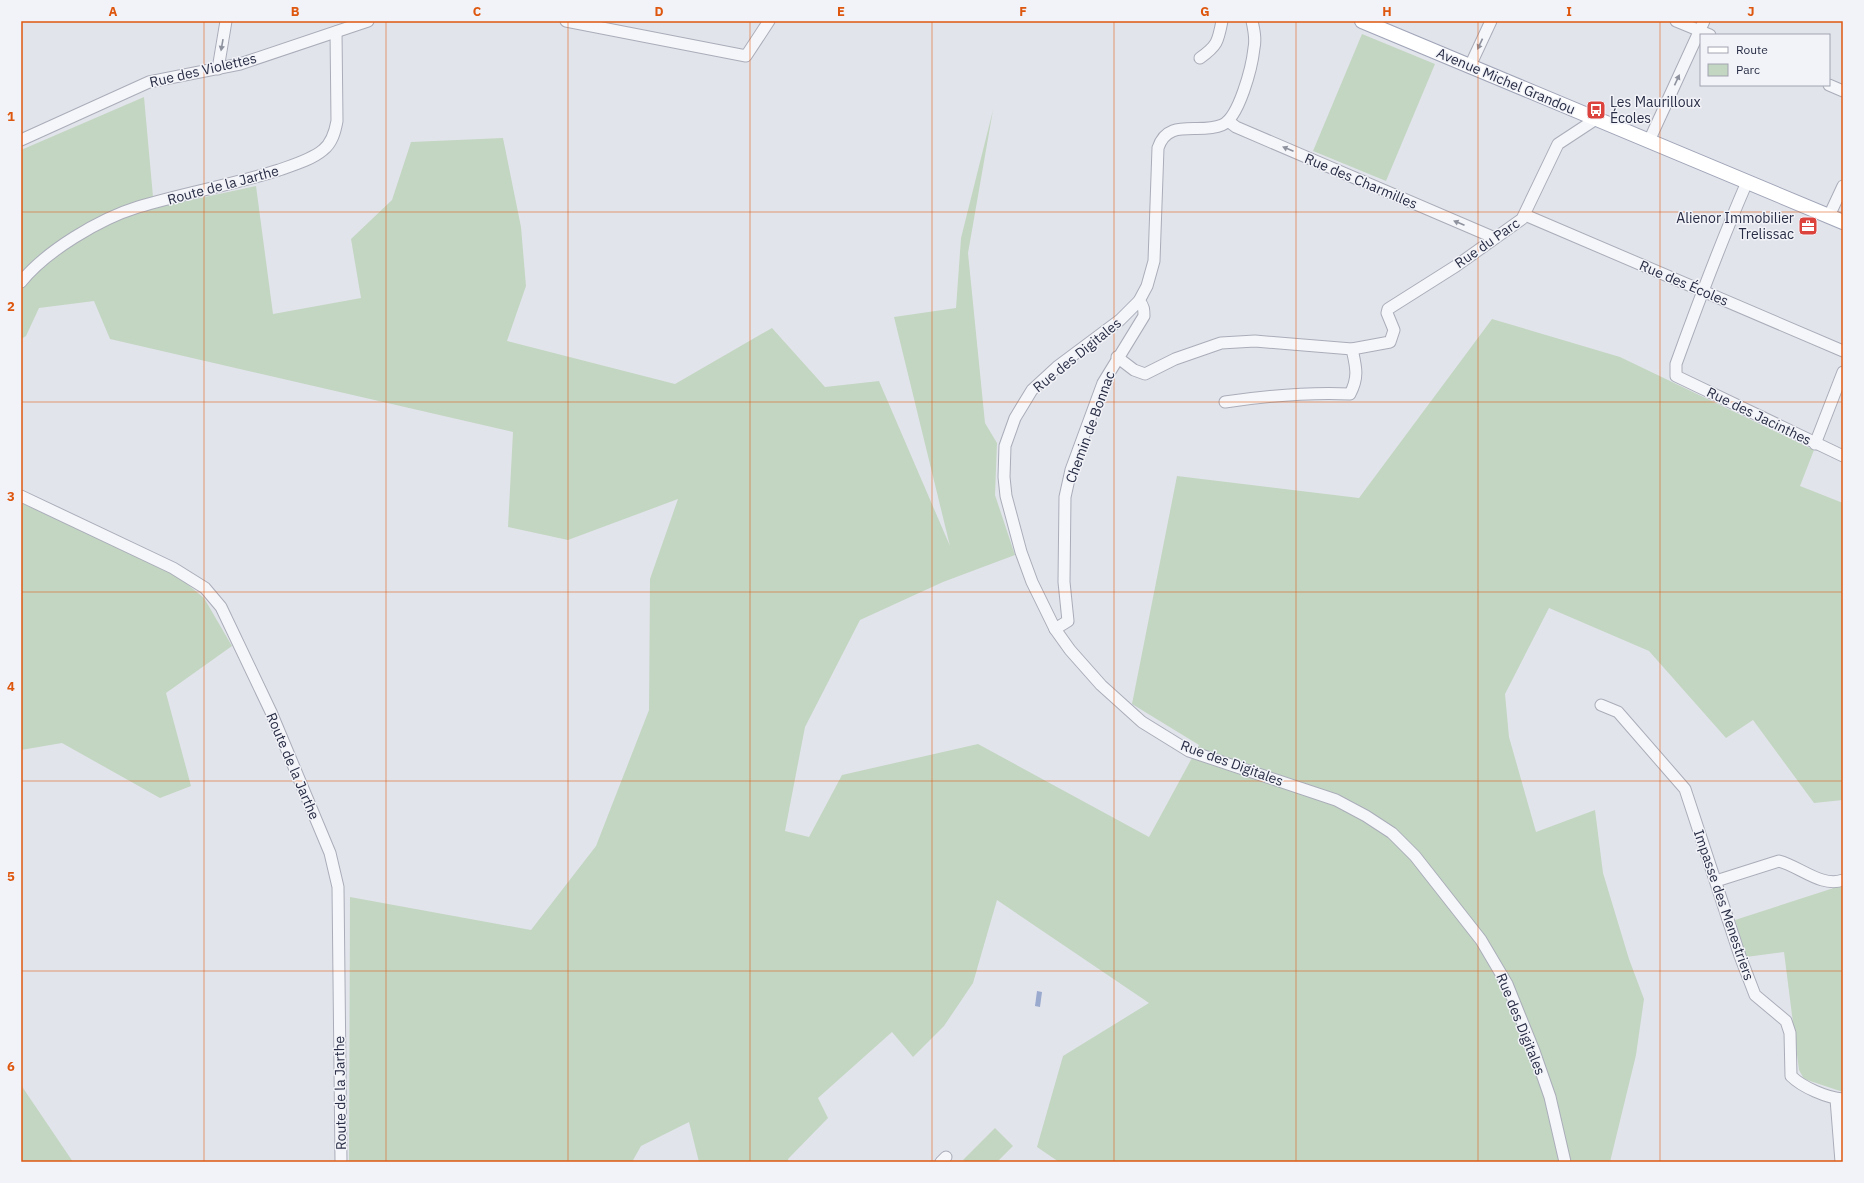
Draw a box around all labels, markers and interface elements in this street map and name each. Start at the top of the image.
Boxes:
text: A [109,3,118,20]
text: B [291,3,300,20]
text: C [473,3,482,20]
text: D [654,3,664,20]
text: E [837,3,845,20]
text: F [1019,3,1027,20]
text: G [1200,3,1210,20]
text: H [1382,3,1392,20]
text: I [1566,3,1572,20]
text: J [1747,3,1755,20]
legend [1700,34,1830,86]
one-way arrow [1477,38,1483,49]
one-way arrow [219,39,225,51]
text: Route [1736,42,1768,57]
street label: Avenue Michel Grandou [1434,44,1578,118]
street label: Rue des Violettes [148,49,258,91]
text: Parc [1736,62,1760,77]
one-way arrow [1674,74,1680,86]
place label: Les Maurilloux Écoles [1610,93,1701,127]
bus stop icon: Les Maurilloux Écoles [1585,99,1607,121]
text: 1 [7,108,15,125]
one-way arrow [1282,146,1294,152]
street label: Rue des Charmilles [1302,149,1420,213]
street label: Route de la Jarthe [165,161,281,209]
place label: Alienor Immobilier Trelissac [1676,209,1794,243]
street label: Rue du Parc [1451,214,1523,272]
office icon: Alienor Immobilier Trelissac [1797,215,1819,237]
one-way arrow [1452,219,1464,225]
street label: Rue des Écoles [1637,255,1732,310]
text: 2 [7,298,15,315]
street label: Rue des Digitales [1029,314,1125,396]
street label: Chemin de Bonnac [1061,369,1119,485]
street label: Rue des Jacinthes [1704,383,1814,449]
text: 3 [7,488,15,505]
text: 4 [7,678,15,695]
street label: Route de la Jarthe [262,710,324,822]
street label: Rue des Digitales [1178,736,1286,790]
street label: Impasse des Menestriers [1690,827,1758,983]
text: 5 [7,868,15,885]
street label: Rue des Digitales [1492,970,1550,1078]
street label: Route de la Jarthe [330,1035,350,1150]
text: 6 [7,1058,15,1075]

